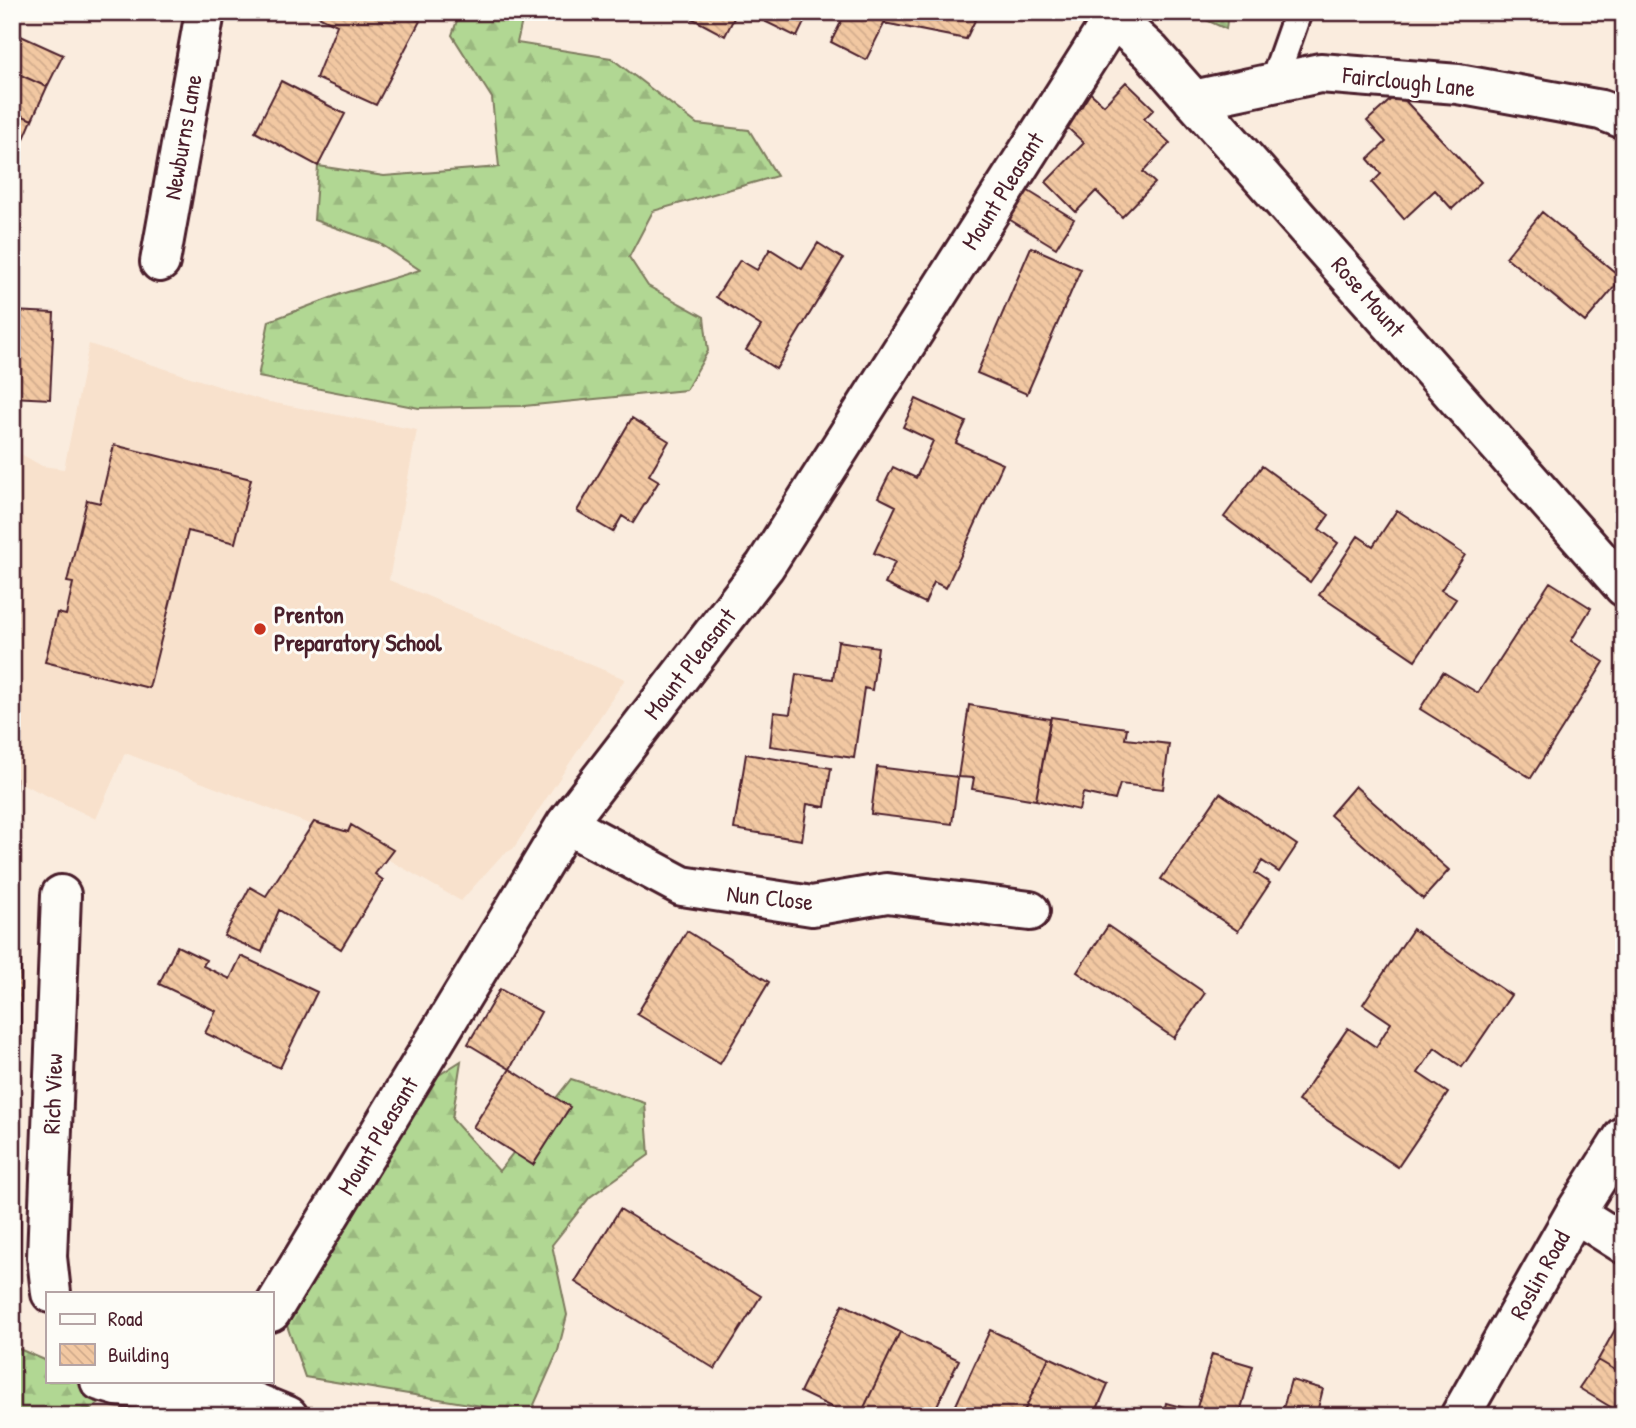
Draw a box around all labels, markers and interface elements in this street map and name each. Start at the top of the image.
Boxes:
street label: Fairclough Lane [1340,58,1477,104]
street label: Newburns Lane [155,71,209,202]
street label: Mount Pleasant [953,125,1051,255]
street label: Rose Mount [1325,249,1413,344]
place label: Prenton Preparatory School [274,598,442,659]
street label: Mount Pleasant [636,601,743,726]
marker: Prenton Preparatory School [252,621,268,637]
street label: Nun Close [725,877,815,917]
street label: Rich View [35,1053,69,1135]
street label: Mount Pleasant [329,1070,425,1201]
street label: Roslin Road [1502,1224,1577,1325]
legend [46,1292,273,1382]
text: Road [108,1304,142,1333]
text: Building [108,1340,169,1369]

